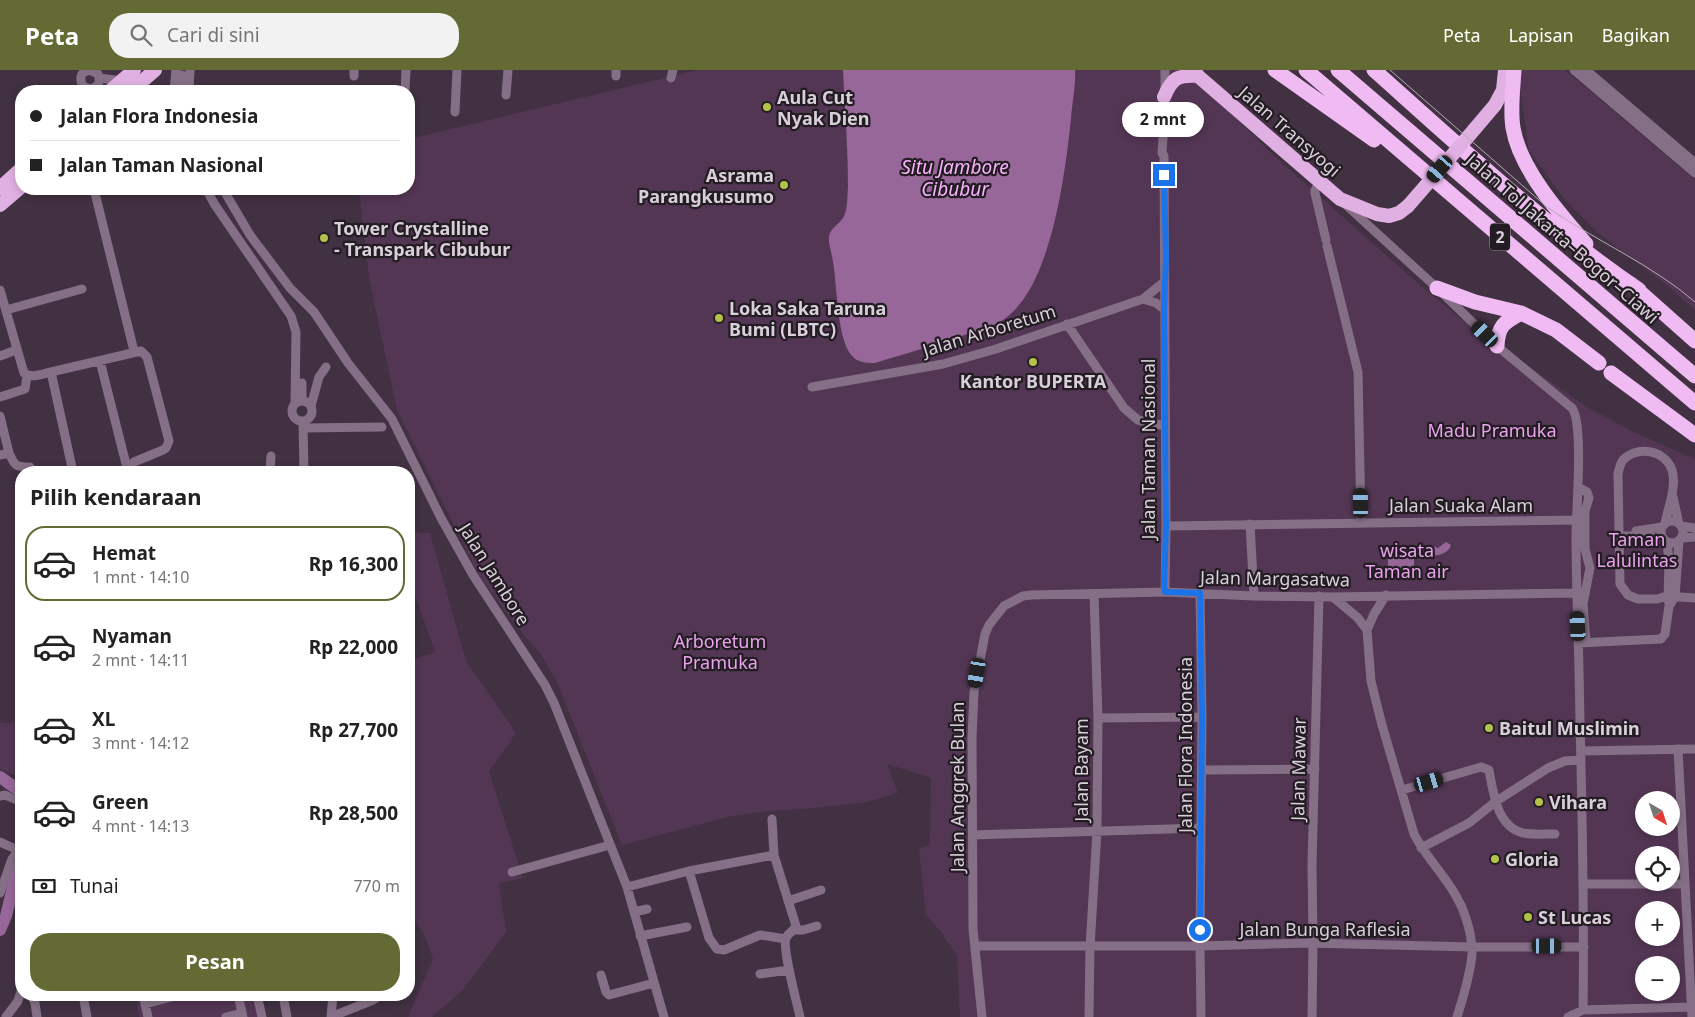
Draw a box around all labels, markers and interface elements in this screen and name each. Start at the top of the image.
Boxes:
search box [109,13,459,58]
text: Peta [25,19,79,52]
icon: search [127,21,155,49]
text: Cari di sini [167,22,260,48]
text: Peta [1443,23,1481,47]
text: Lapisan [1509,23,1574,47]
text: Bagikan [1602,23,1670,47]
street label: Jalan Transyogi [1233,79,1346,182]
place label: Aula Cut Nyak Dien [777,85,870,130]
marker: Aula Cut Nyak Dien [761,101,773,113]
callout: 2 mnt [1123,102,1205,138]
text: Jalan Flora Indonesia [60,103,258,129]
text: 2 mnt [1140,108,1186,130]
street label: Jalan Tol Jakarta–Bogor–Ciawi [1460,146,1665,328]
text: Jalan Taman Nasional [60,152,263,178]
car [1424,153,1455,185]
water label: Situ Jambore Cibubur [901,154,1009,202]
place label: Asrama Parangkusumo [638,163,774,208]
route end [1153,164,1175,186]
marker: Asrama Parangkusumo [778,179,790,191]
place label: Tower Crystalline - Transpark Cibubur [334,216,510,261]
road number: 2 [1490,224,1510,250]
marker: Tower Crystalline - Transpark Cibubur [318,232,330,244]
place label: Loka Saka Taruna Bumi (LBTC) [729,296,886,341]
street label: Jalan Arboretum [918,298,1059,362]
marker: Loka Saka Taruna Bumi (LBTC) [713,312,725,324]
car [1469,318,1501,350]
marker: Kantor BUPERTA [1027,356,1039,368]
street label: Jalan Taman Nasional [1136,359,1160,541]
place label: Kantor BUPERTA [960,369,1107,393]
park label: Madu Pramuka [1427,418,1557,442]
text: Pilih kendaraan [30,481,202,511]
car [1353,488,1368,518]
street label: Jalan Suaka Alam [1387,493,1533,517]
street label: Jalan Jambore [453,517,536,630]
park label: Taman Lalulintas [1597,527,1677,572]
park label: wisata Taman air [1365,538,1449,583]
text: Hemat [92,540,156,566]
icon: car [32,541,77,586]
text: Rp 16,300 [309,551,398,577]
street label: Jalan Margasatwa [1198,565,1350,591]
text: 1 mnt · 14:10 [92,566,189,588]
car [1569,611,1586,641]
text: Nyaman [92,623,172,649]
icon: car [32,624,77,669]
park label: Arboretum Pramuka [674,629,766,674]
text: Rp 22,000 [309,634,398,660]
text: 2 mnt · 14:11 [92,649,189,671]
car [967,657,986,689]
street label: Jalan Flora Indonesia [1173,657,1197,835]
street label: Jalan Anggrek Bulan [945,702,969,874]
text: XL [92,706,115,732]
icon: car [32,707,77,752]
street label: Jalan Mawar [1285,716,1311,823]
place label: Baitul Muslimin [1499,716,1640,740]
text: Rp 27,700 [309,717,398,743]
street label: Jalan Bayam [1069,718,1093,824]
marker: Baitul Muslimin [1483,722,1495,734]
text: 3 mnt · 14:12 [92,732,189,754]
car [1412,771,1445,793]
text: Green [92,789,149,815]
icon: car [32,790,77,835]
place label: Vihara [1549,790,1607,814]
north arrow [1635,791,1680,836]
map controls [1635,791,1680,1001]
marker: Vihara [1533,796,1545,808]
text: Rp 28,500 [309,800,398,826]
text: 4 mnt · 14:13 [92,815,189,837]
button: locate [1635,846,1680,891]
place label: Gloria [1505,847,1559,871]
marker: Gloria [1489,853,1501,865]
icon: cash [30,872,58,900]
text: Tunai [70,873,119,899]
text: 770 m [353,875,400,897]
button: + [1635,901,1680,946]
place label: St Lucas [1538,905,1611,929]
marker: St Lucas [1522,911,1534,923]
street label: Jalan Bunga Raflesia [1238,917,1411,941]
route start [1189,919,1211,941]
button: Pesan [30,933,400,991]
car [1532,939,1562,954]
button: − [1635,956,1680,1001]

